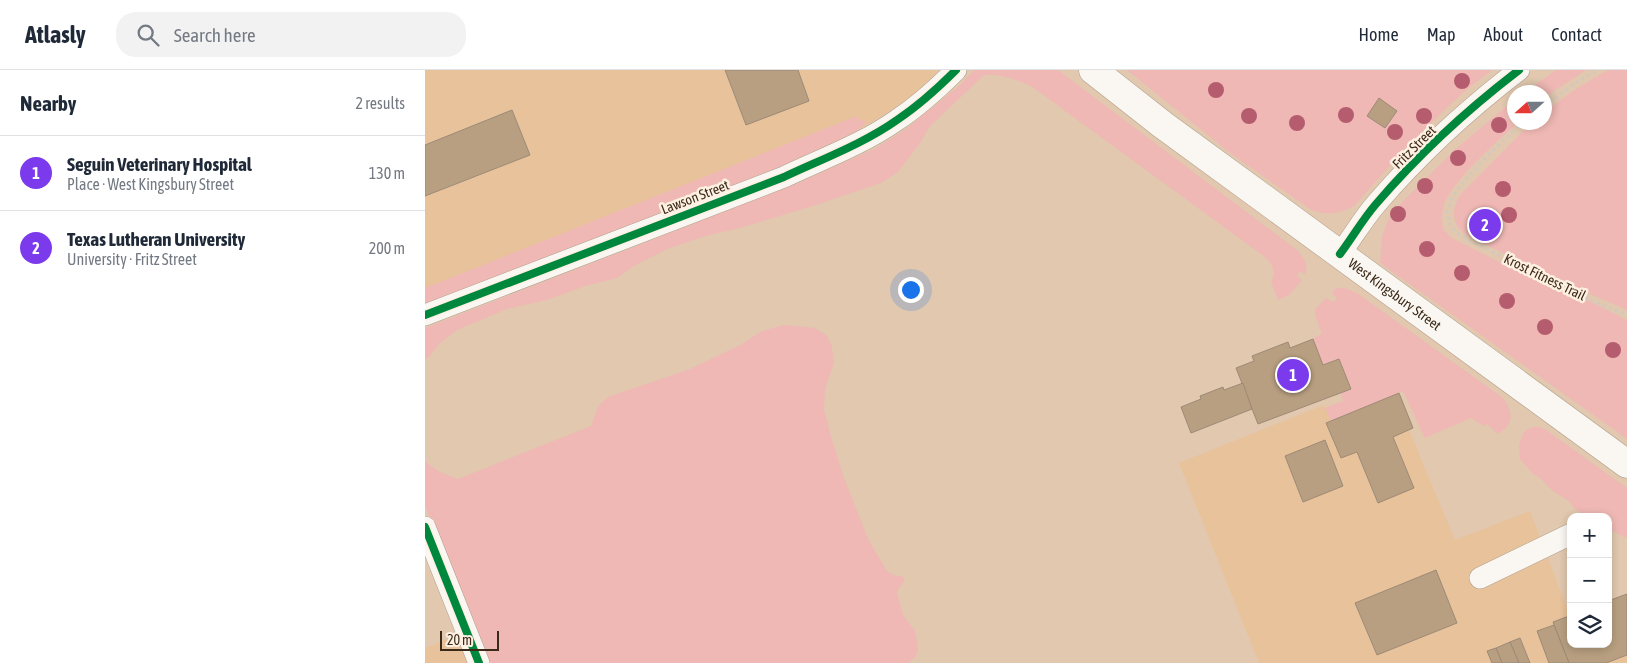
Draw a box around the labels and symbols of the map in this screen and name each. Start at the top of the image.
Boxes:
north arrow [1507,85,1552,130]
street label: Fritz Street [1389,122,1439,172]
street label: Lawson Street [659,177,731,217]
pin: 2 [1469,206,1501,244]
street label: Krost Fitness Trail [1502,250,1589,304]
street label: West Kingsbury Street [1345,255,1444,333]
your location [898,277,924,303]
pin: 1 [1277,356,1309,394]
scale bar [440,628,499,651]

